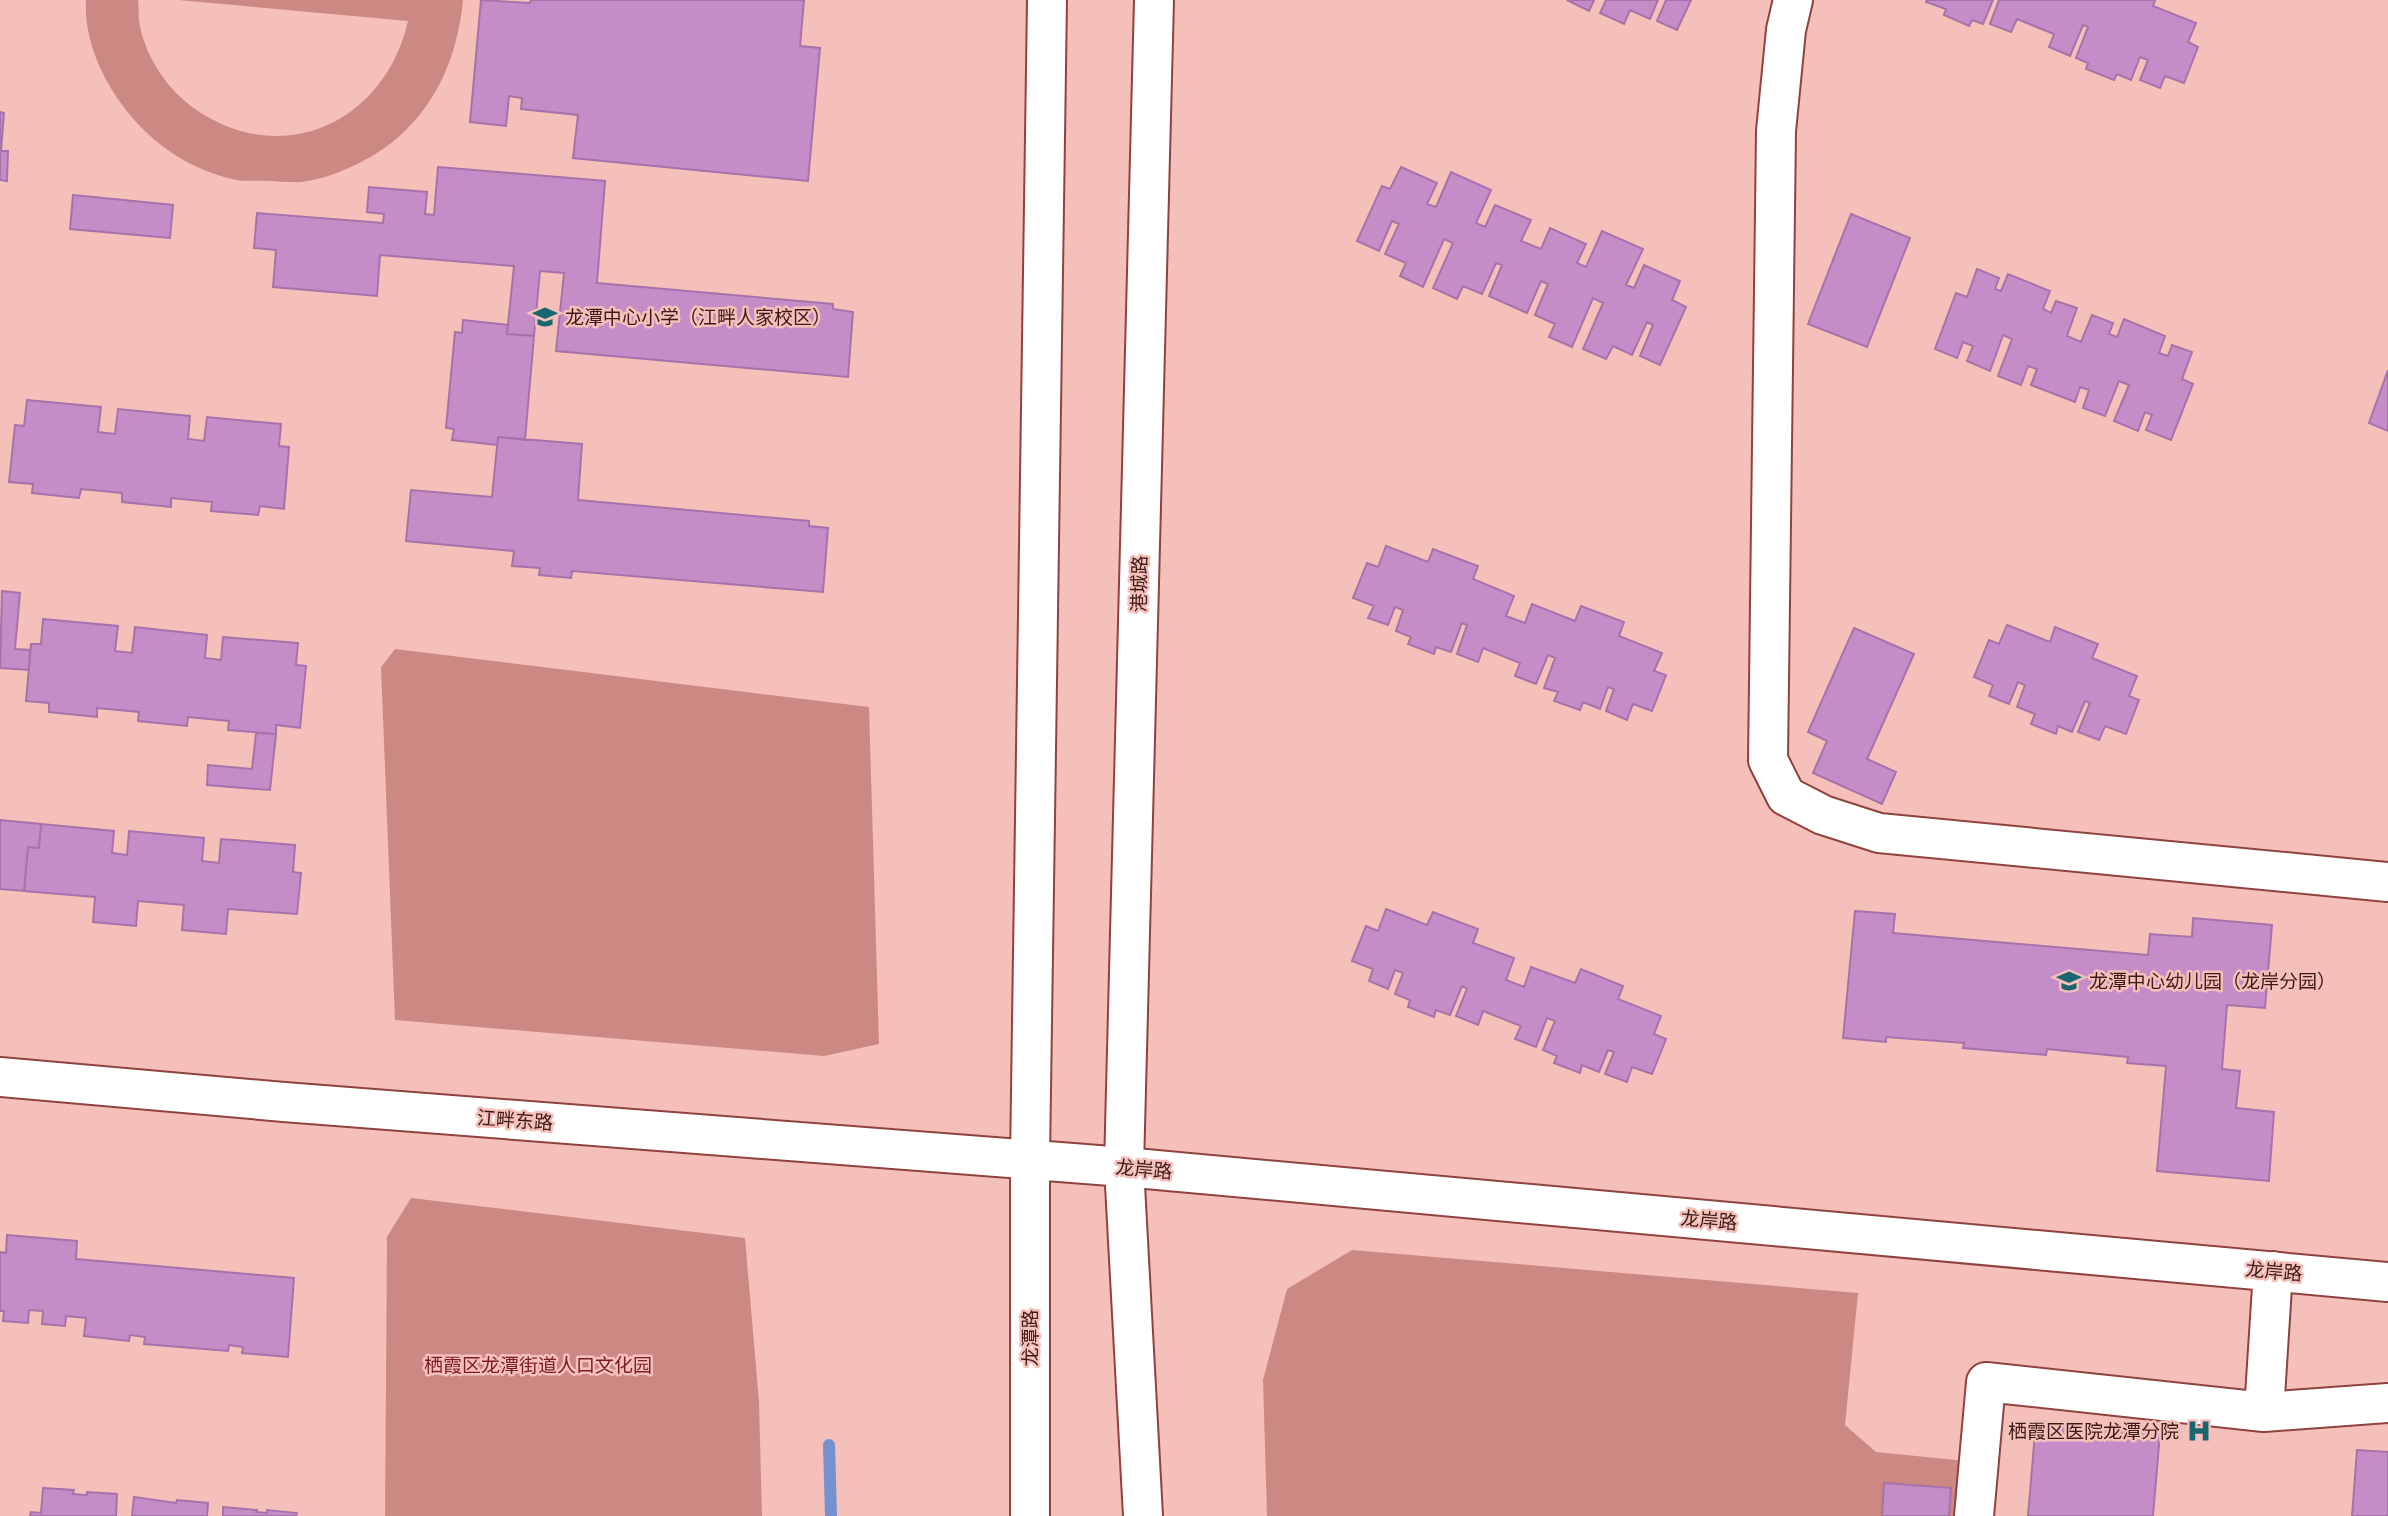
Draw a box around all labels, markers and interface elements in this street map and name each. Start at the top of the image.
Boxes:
school or university icon: 龙潭中心小学（江畔人家校区） [531,303,559,331]
place label: 龙潭中心小学（江畔人家校区） [565,305,831,329]
street label: 港城路 [1127,555,1151,613]
school or university icon: 龙潭中心幼儿园（龙岸分园） [2055,967,2083,995]
place label: 龙潭中心幼儿园（龙岸分园） [2089,969,2336,993]
street label: 江畔东路 [476,1105,554,1135]
street label: 龙岸路 [1115,1155,1173,1183]
street label: 龙岸路 [1680,1206,1738,1234]
street label: 龙岸路 [2245,1257,2303,1285]
street label: 龙潭路 [1018,1309,1042,1367]
park label: 栖霞区龙潭街道人口文化园 [424,1353,652,1377]
hospital icon: 栖霞区医院龙潭分院 [2185,1417,2213,1445]
place label: 栖霞区医院龙潭分院 [2008,1419,2179,1443]

